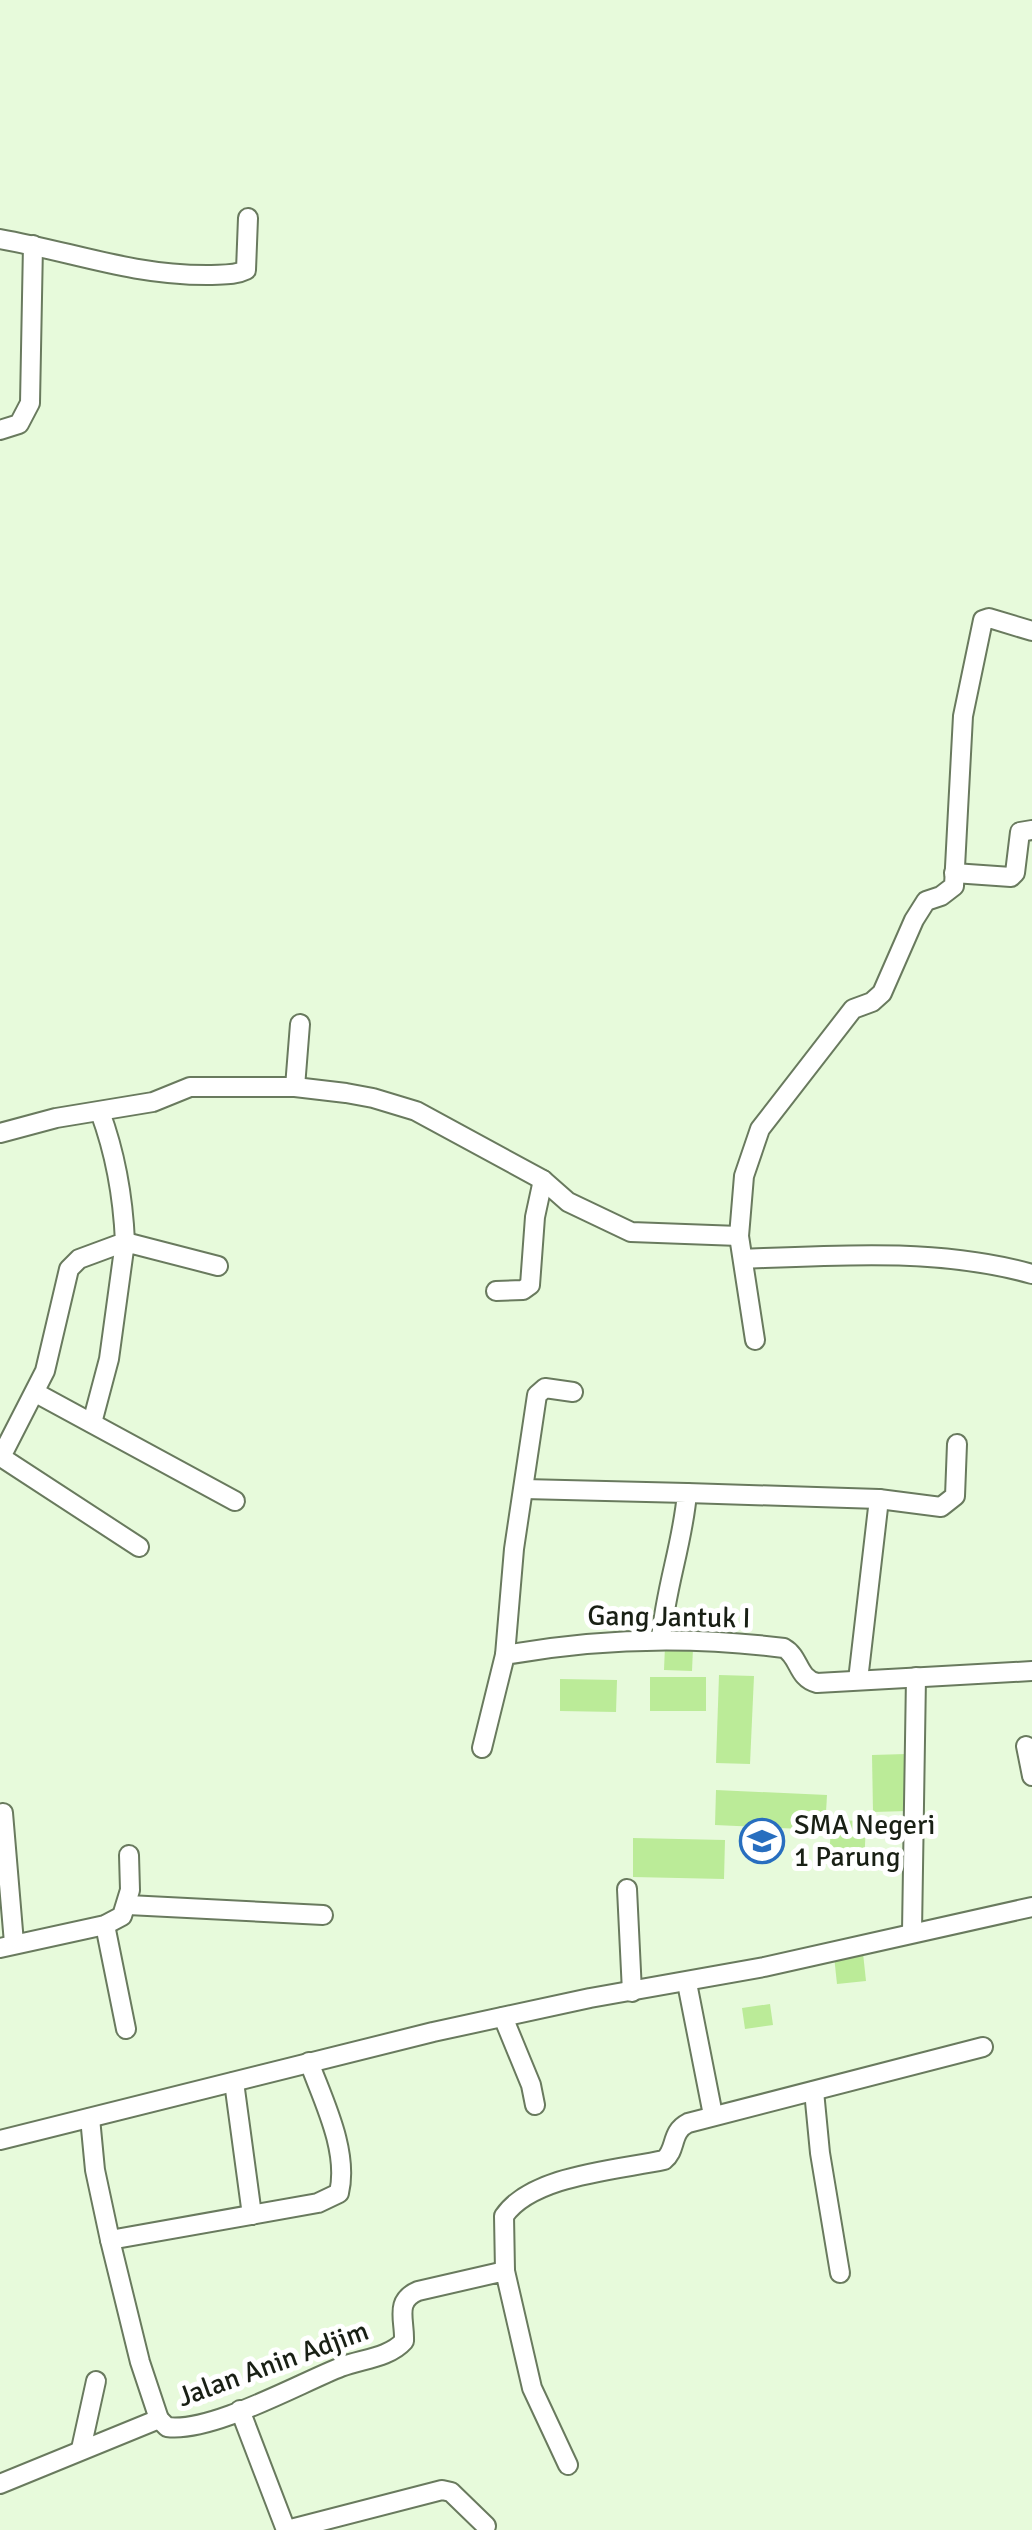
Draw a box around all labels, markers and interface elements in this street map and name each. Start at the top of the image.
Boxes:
street label: Gang Jantuk I [587,1599,751,1635]
place label: SMA Negeri 1 Parung [794,1808,935,1874]
school or university icon: SMA Negeri 1 Parung [739,1818,785,1864]
street label: Jalan Anin Adjim [173,2314,373,2414]

